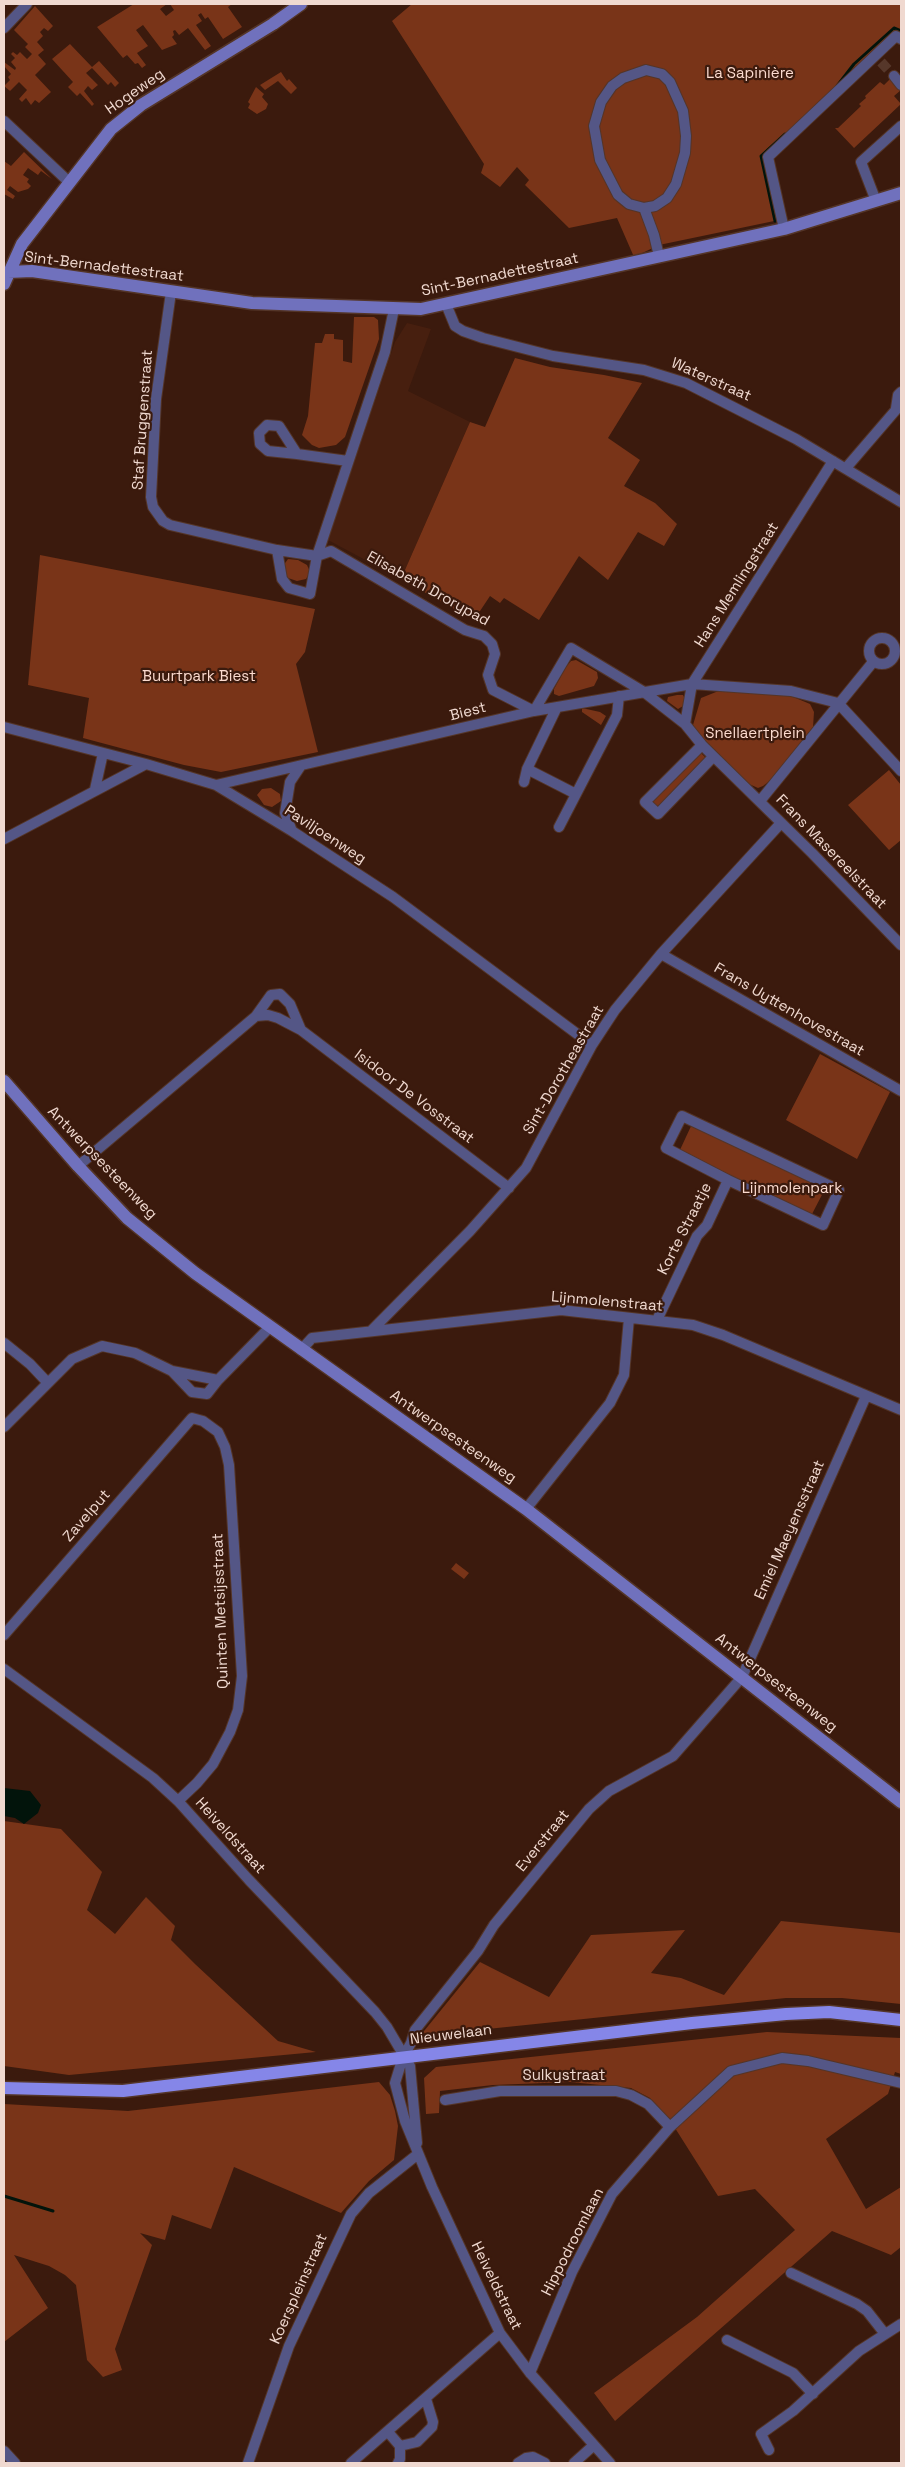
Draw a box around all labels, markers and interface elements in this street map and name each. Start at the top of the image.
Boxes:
street label: Hogeweg [102,65,168,119]
park label: La Sapinière [706,65,794,83]
street label: Sint-Bernadettestraat [23,248,185,286]
street label: Sint-Bernadettestraat [420,250,580,300]
street label: Staf Bruggenstraat [129,349,157,491]
street label: Waterstraat [668,354,754,406]
street label: Hans Memlingstraat [691,519,783,651]
street label: Elisabeth Drorypad [363,548,493,630]
park label: Buurtpark Biest [142,668,256,686]
street label: Biest [448,699,488,725]
park label: Snellaertplein [705,725,805,743]
street label: Frans Masereelstraat [772,791,890,913]
street label: Paviljoenweg [281,802,369,868]
street label: Frans Uyttenhovestraat [711,960,867,1060]
street label: Sint-Dorotheastraat [520,1002,608,1138]
street label: Isidoor De Vosstraat [351,1046,477,1148]
street label: Antwerpsesteenweg [43,1103,161,1223]
street label: Korte Straatje [654,1180,716,1278]
park label: Lijnmolenpark [742,1180,842,1198]
street label: Lijnmolenstraat [550,1288,664,1316]
street label: Antwerpsesteenweg [386,1387,520,1487]
street label: Emiel Maeyensstraat [751,1458,829,1602]
street label: Zavelput [60,1486,114,1546]
street label: Quinten Metsijsstraat [209,1533,233,1689]
street label: Antwerpsesteenweg [711,1630,841,1736]
street label: Heiveldstraat [191,1794,269,1878]
street label: Everstraat [513,1806,573,1876]
street label: Nieuwelaan [409,2021,493,2049]
street label: Sulkystraat [522,2067,606,2085]
street label: Hippodroomlaan [538,2185,608,2299]
street label: Koerspleinstraat [267,2231,331,2347]
street label: Heiveldstraat [467,2239,525,2333]

